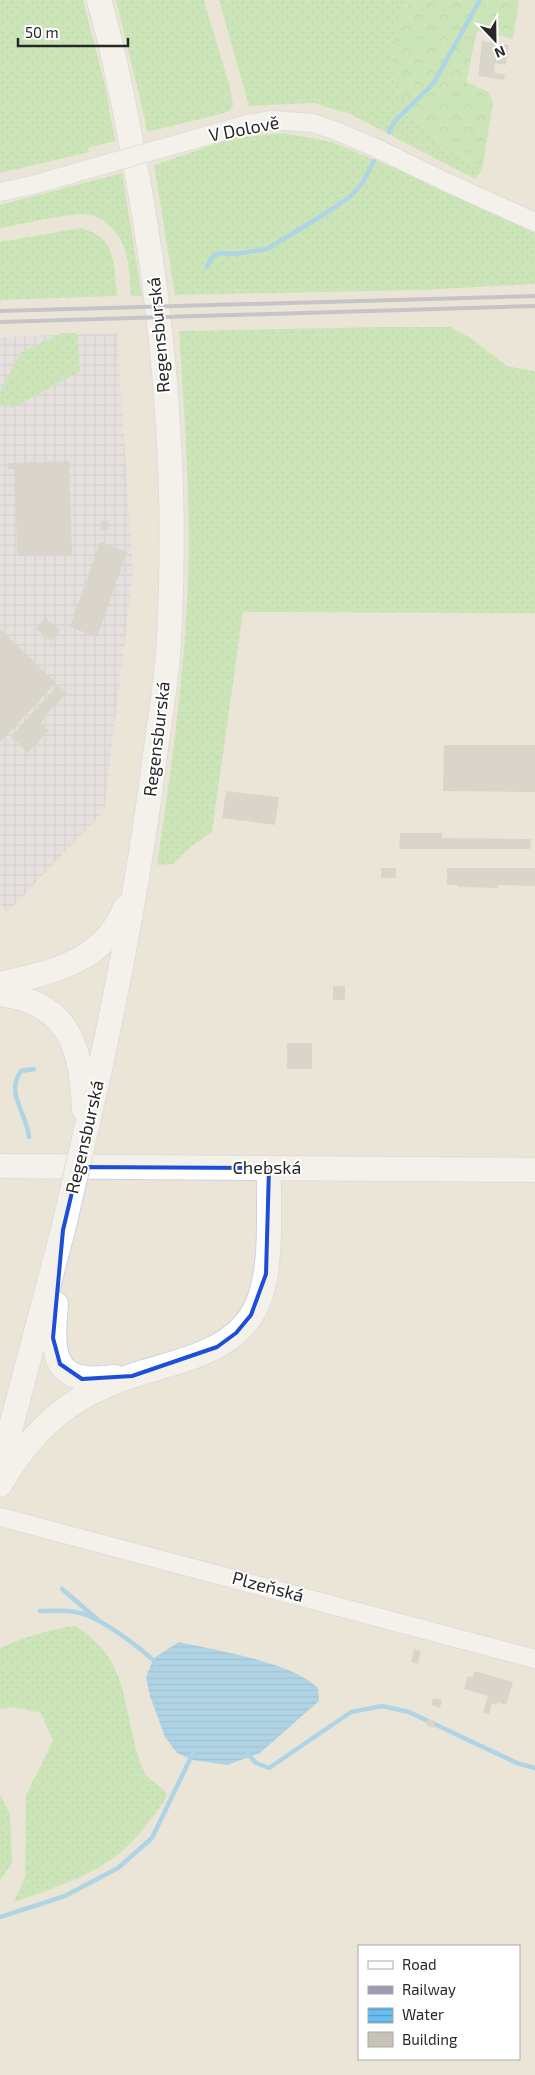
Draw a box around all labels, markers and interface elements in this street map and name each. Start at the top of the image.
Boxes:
scale bar [18,15,128,47]
north arrow [470,15,520,65]
text: 50 m [25,23,59,41]
text: N [492,43,508,62]
street label: V Dolově [207,110,281,146]
street label: Regensburská [142,276,174,394]
street label: Regensburská [138,680,174,798]
street label: Regensburská [60,1078,108,1196]
street label: Chebská [233,1156,301,1178]
street label: Plzeňská [230,1566,307,1606]
legend [358,1945,520,2060]
text: Road [402,1955,437,1973]
text: Railway [402,1980,456,1998]
text: Water [402,2005,444,2023]
text: Building [402,2030,458,2048]

